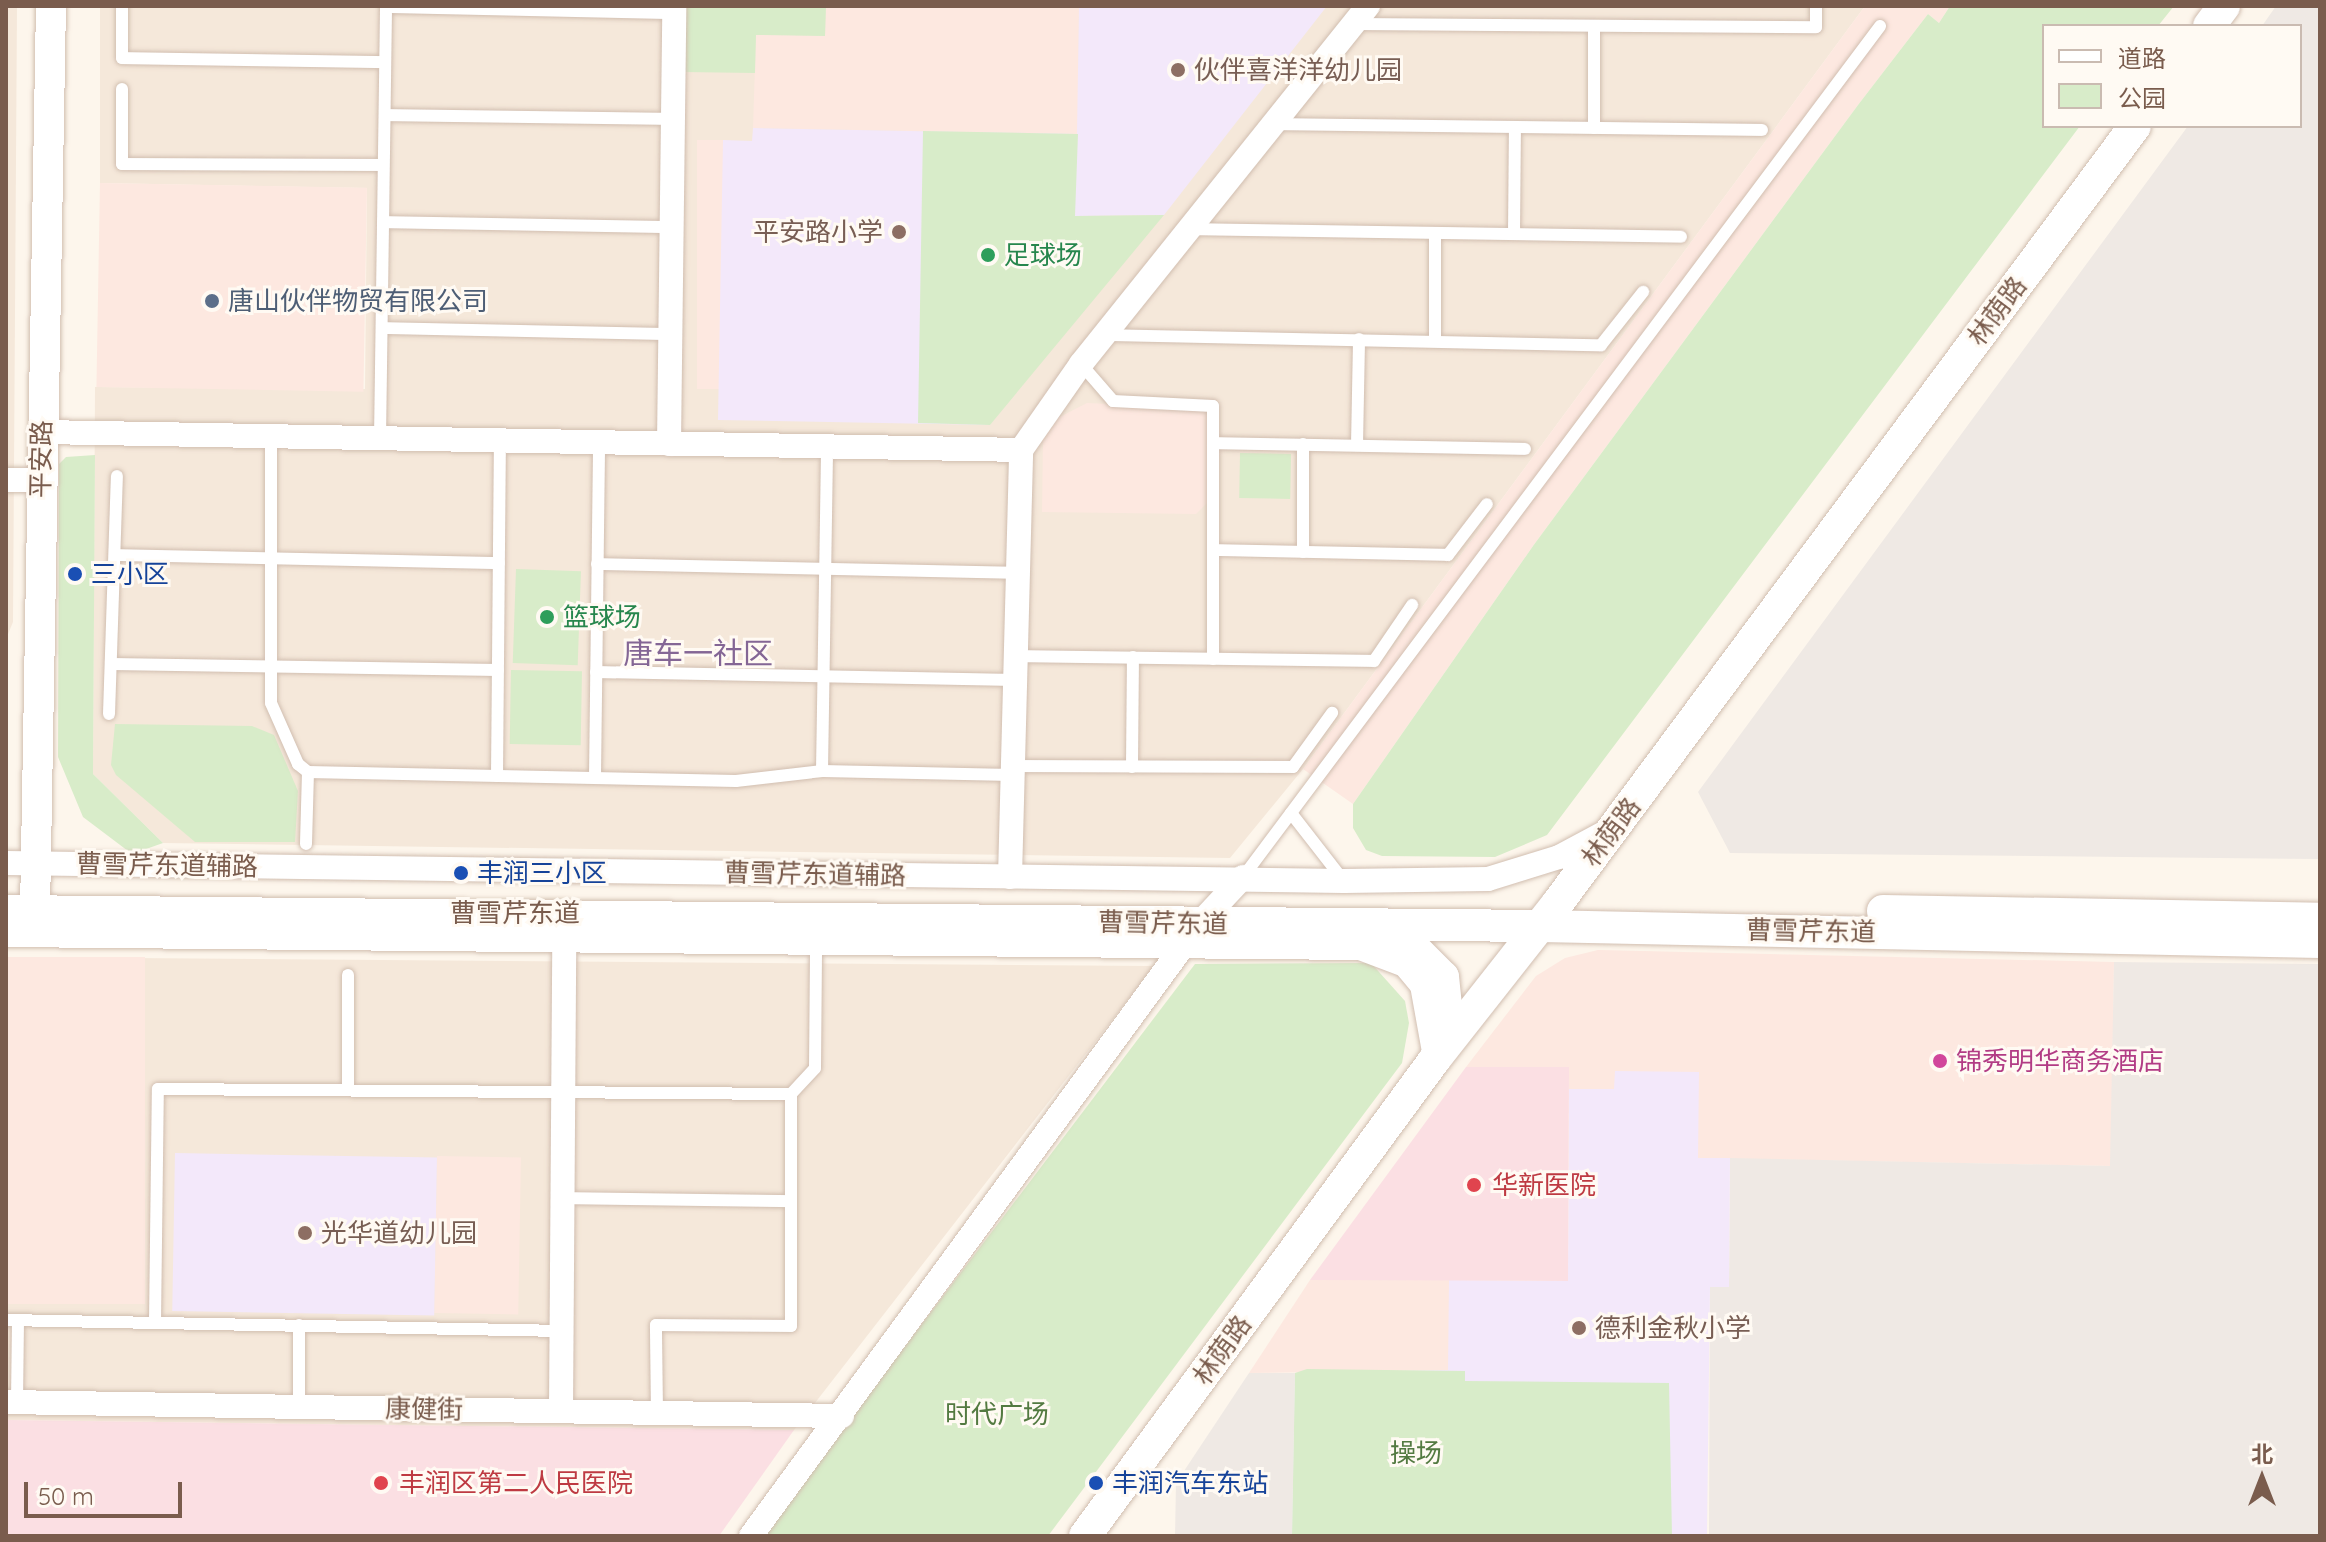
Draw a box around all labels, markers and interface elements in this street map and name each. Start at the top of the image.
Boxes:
legend [2042,24,2302,128]
text: 道路 [2118,43,2166,73]
place label: 伙伴喜洋洋幼儿园 [1194,54,1402,86]
marker: 伙伴喜洋洋幼儿园 [1169,61,1187,79]
text: 公园 [2118,83,2166,113]
place label: 平安路小学 [753,216,883,248]
marker: 平安路小学 [890,223,908,241]
place label: 足球场 [1004,239,1082,271]
marker: 足球场 [979,246,997,264]
street label: 林荫路 [1961,270,2033,352]
place label: 唐山伙伴物贸有限公司 [228,285,488,317]
marker: 唐山伙伴物贸有限公司 [203,292,221,310]
street label: 平安路 [25,420,57,498]
place label: 三小区 [91,558,169,590]
marker: 三小区 [66,565,84,583]
place label: 篮球场 [563,601,641,633]
marker: 篮球场 [538,608,556,626]
district label: 唐车一社区 [623,635,773,671]
street label: 林荫路 [1575,791,1647,873]
street label: 曹雪芹东道辅路 [76,848,258,882]
place label: 丰润三小区 [477,857,607,889]
street label: 曹雪芹东道辅路 [724,857,906,891]
marker: 丰润三小区 [452,864,470,882]
street label: 曹雪芹东道 [450,897,580,929]
street label: 曹雪芹东道 [1098,906,1228,940]
street label: 曹雪芹东道 [1746,914,1876,948]
place label: 锦秀明华商务酒店 [1956,1045,2164,1077]
marker: 锦秀明华商务酒店 [1931,1052,1949,1070]
place label: 华新医院 [1492,1169,1596,1201]
marker: 华新医院 [1463,1174,1485,1196]
place label: 光华道幼儿园 [321,1217,477,1249]
marker: 光华道幼儿园 [296,1224,314,1242]
street label: 林荫路 [1186,1309,1258,1391]
place label: 德利金秋小学 [1595,1312,1751,1344]
marker: 德利金秋小学 [1570,1319,1588,1337]
street label: 康健街 [385,1393,463,1425]
park label: 时代广场 [945,1398,1049,1430]
park label: 操场 [1390,1437,1442,1469]
north arrow [2222,1438,2302,1518]
text: 北 [2251,1440,2273,1468]
scale bar [28,1466,186,1516]
place label: 丰润区第二人民医院 [399,1467,633,1499]
place label: 丰润汽车东站 [1112,1467,1268,1499]
marker: 丰润区第二人民医院 [370,1472,392,1494]
marker: 丰润汽车东站 [1087,1474,1105,1492]
text: 50 m [38,1481,94,1511]

